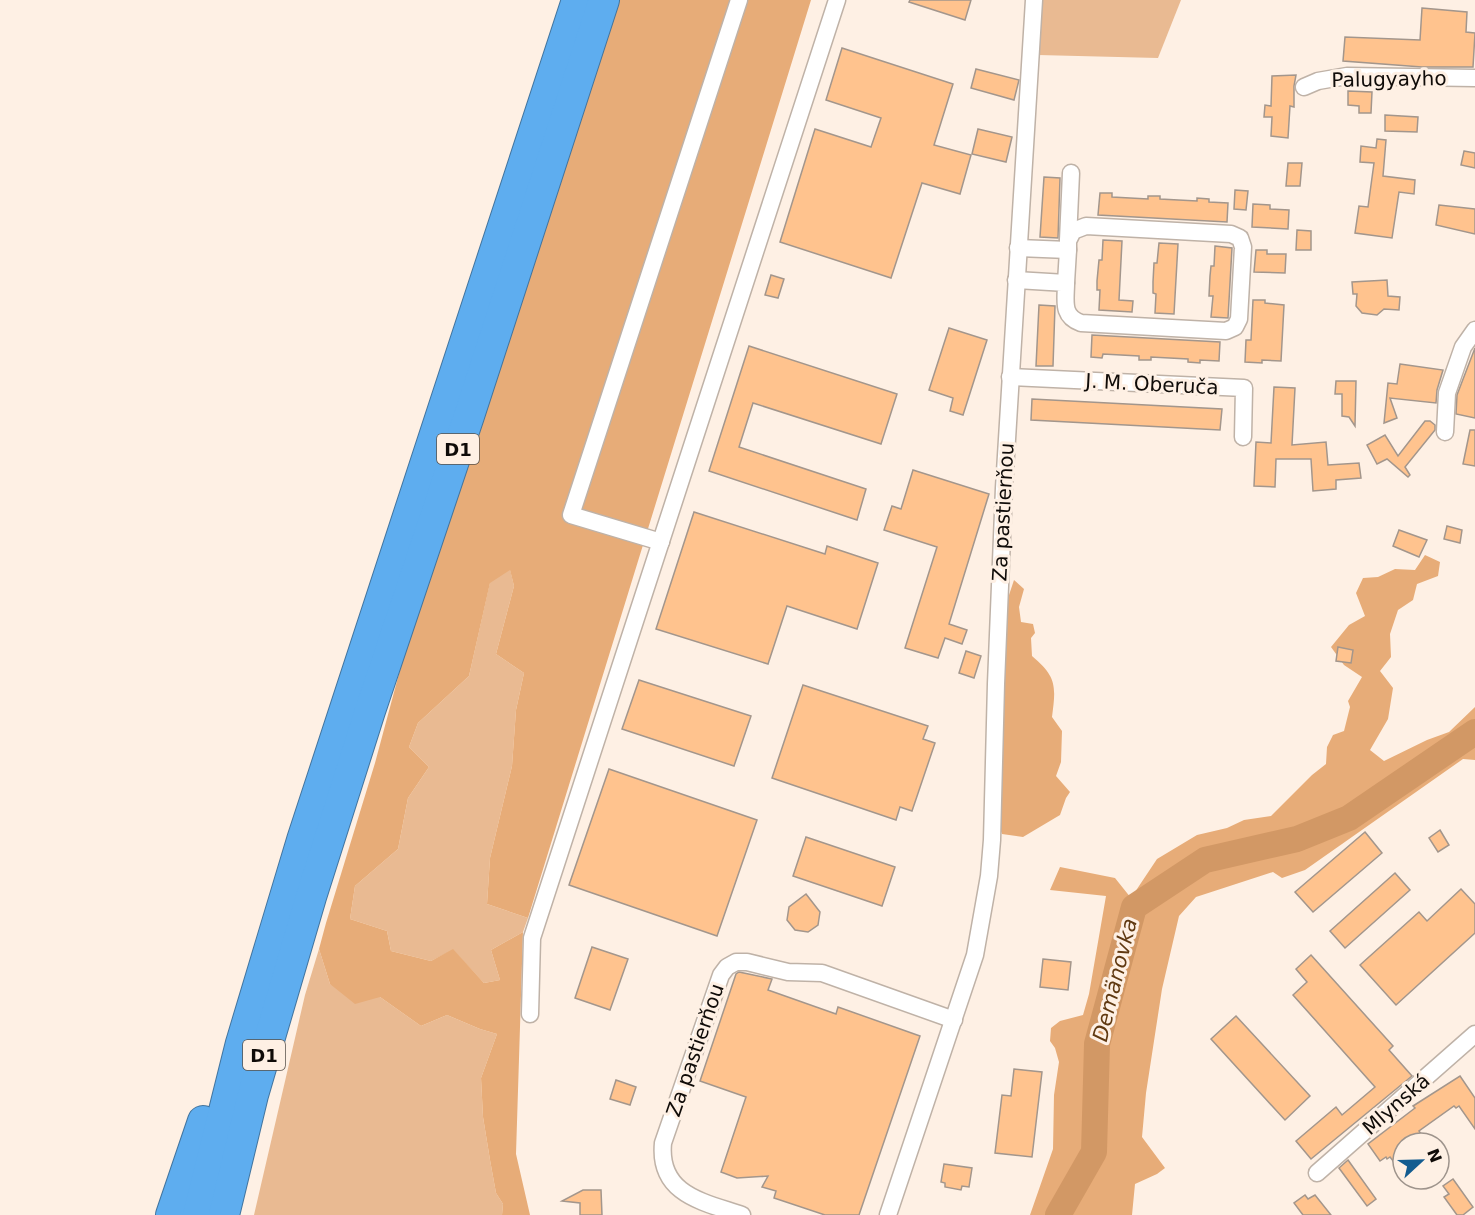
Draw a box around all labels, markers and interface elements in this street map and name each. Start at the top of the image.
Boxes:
street label: Palugyayho [1331,66,1447,92]
street label: J. M. Oberuča [1083,368,1219,399]
road number: D1 [437,434,479,464]
street label: Za pastierňou [987,442,1019,582]
water label: Demänovka [1088,916,1142,1044]
street label: Za pastierňou [661,980,729,1120]
road number: D1 [243,1040,285,1070]
street label: Mlynská [1357,1068,1435,1140]
north arrow [1391,1131,1451,1191]
text: N [1423,1146,1446,1165]

